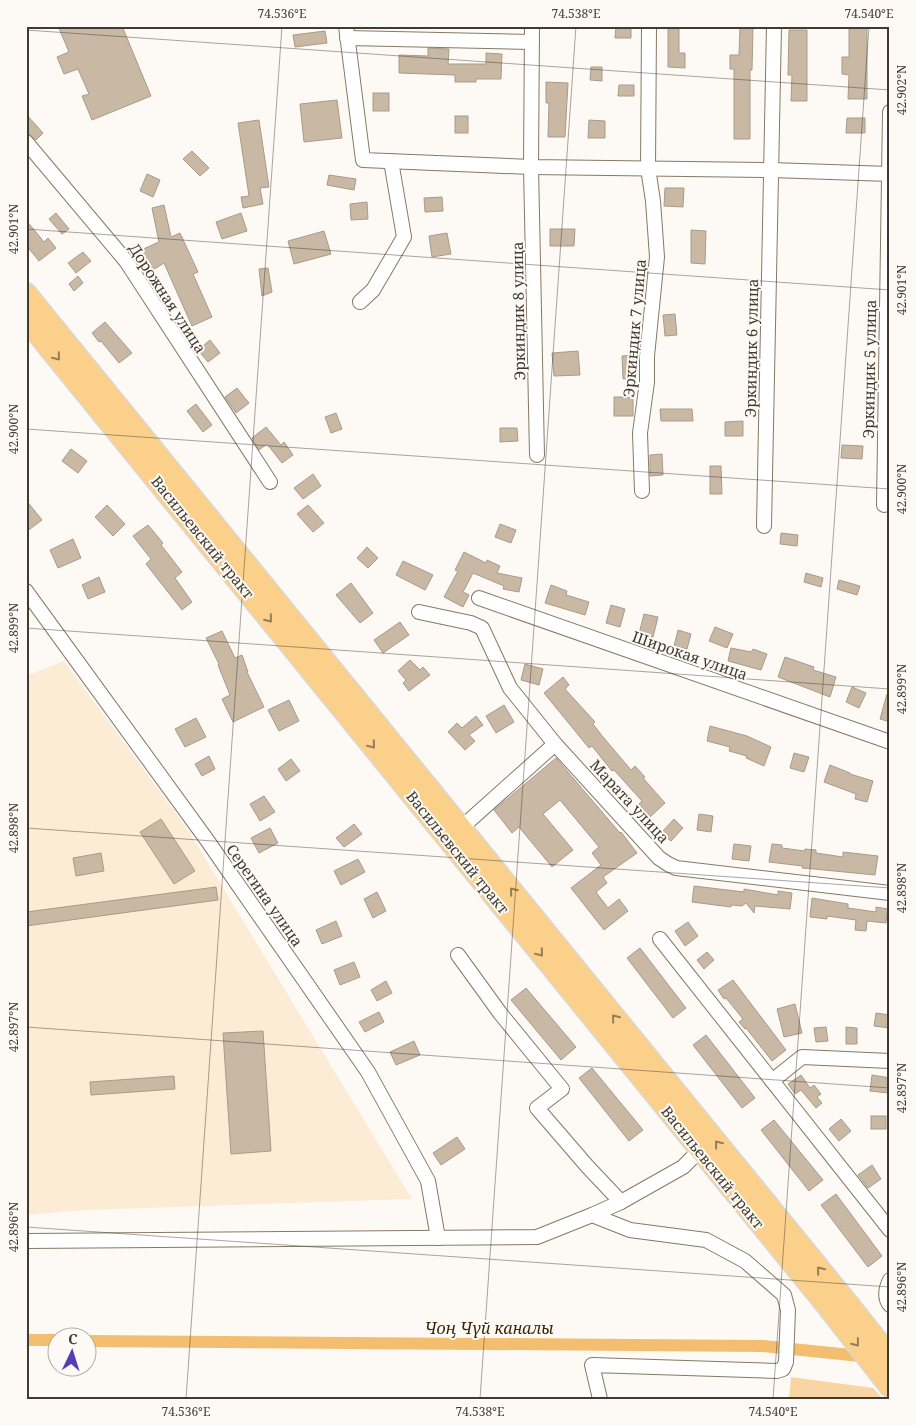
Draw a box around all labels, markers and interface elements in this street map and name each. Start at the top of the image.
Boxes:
text: 74.536°E [258,5,306,22]
text: 74.538°E [552,5,600,22]
text: 74.540°E [845,5,893,22]
text: 42.902°N [893,65,910,115]
text: 42.901°N [5,204,22,254]
street label: Дорожная улица [125,239,211,357]
street label: Эркиндик 8 улица [507,241,529,381]
street label: Эркиндик 7 улица [618,258,650,398]
text: 42.901°N [893,265,910,315]
street label: Эркиндик 6 улица [740,278,762,418]
street label: Эркиндик 5 улица [858,299,880,439]
one-way arrow [51,351,59,360]
text: 42.900°N [5,404,22,454]
text: 42.900°N [893,464,910,514]
street label: Васильевский тракт [147,471,259,603]
text: 42.899°N [5,603,22,653]
one-way arrow [264,613,272,622]
street label: Широкая улица [630,626,750,684]
text: 42.899°N [893,664,910,714]
one-way arrow [366,739,374,748]
street label: Марата улица [586,755,674,847]
street label: Васильевский тракт [402,786,514,918]
text: 42.898°N [5,803,22,853]
street label: Серегина улица [222,840,308,950]
text: 42.898°N [893,863,910,913]
one-way arrow [509,888,518,897]
one-way arrow [535,947,543,956]
text: 42.897°N [5,1002,22,1052]
one-way arrow [612,1014,621,1023]
text: 42.897°N [893,1063,910,1113]
street label: Васильевский тракт [657,1101,769,1233]
one-way arrow [714,1140,723,1149]
text: 42.896°N [5,1202,22,1252]
text: 42.896°N [893,1262,910,1312]
one-way arrow [818,1267,826,1276]
water label: Чоң Чүй каналы [425,1317,554,1339]
north arrow [48,1328,98,1378]
text: С [68,1329,78,1348]
one-way arrow [851,1337,859,1346]
text: 74.536°E [162,1403,210,1420]
text: 74.538°E [456,1403,504,1420]
text: 74.540°E [749,1403,797,1420]

